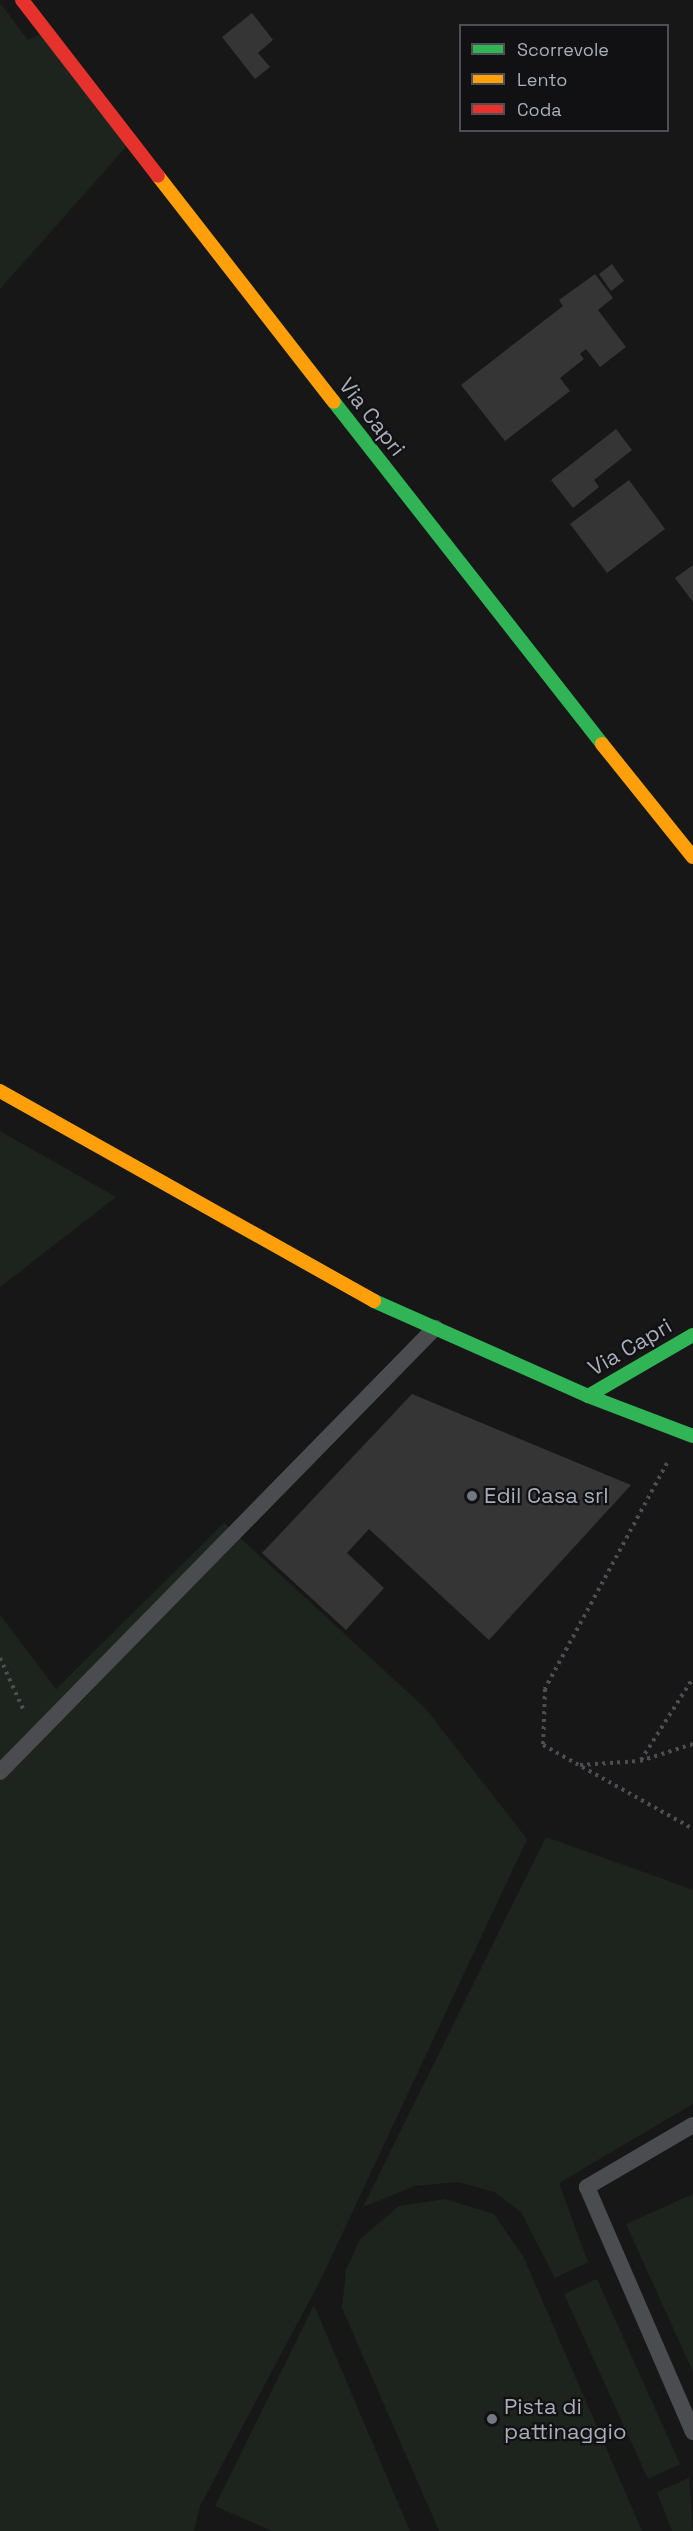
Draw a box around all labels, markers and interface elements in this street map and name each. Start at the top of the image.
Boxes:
legend [459,24,669,132]
text: Scorrevole [517,38,609,61]
text: Lento [517,68,567,91]
text: Coda [517,98,562,121]
street label: Via Capri [333,373,411,461]
street label: Via Capri [584,1313,676,1381]
place label: Edil Casa srl [484,1483,609,1509]
marker: Edil Casa srl [465,1489,479,1503]
place label: Pista di pattinaggio [504,2393,626,2444]
marker: Pista di pattinaggio [485,2412,499,2426]

